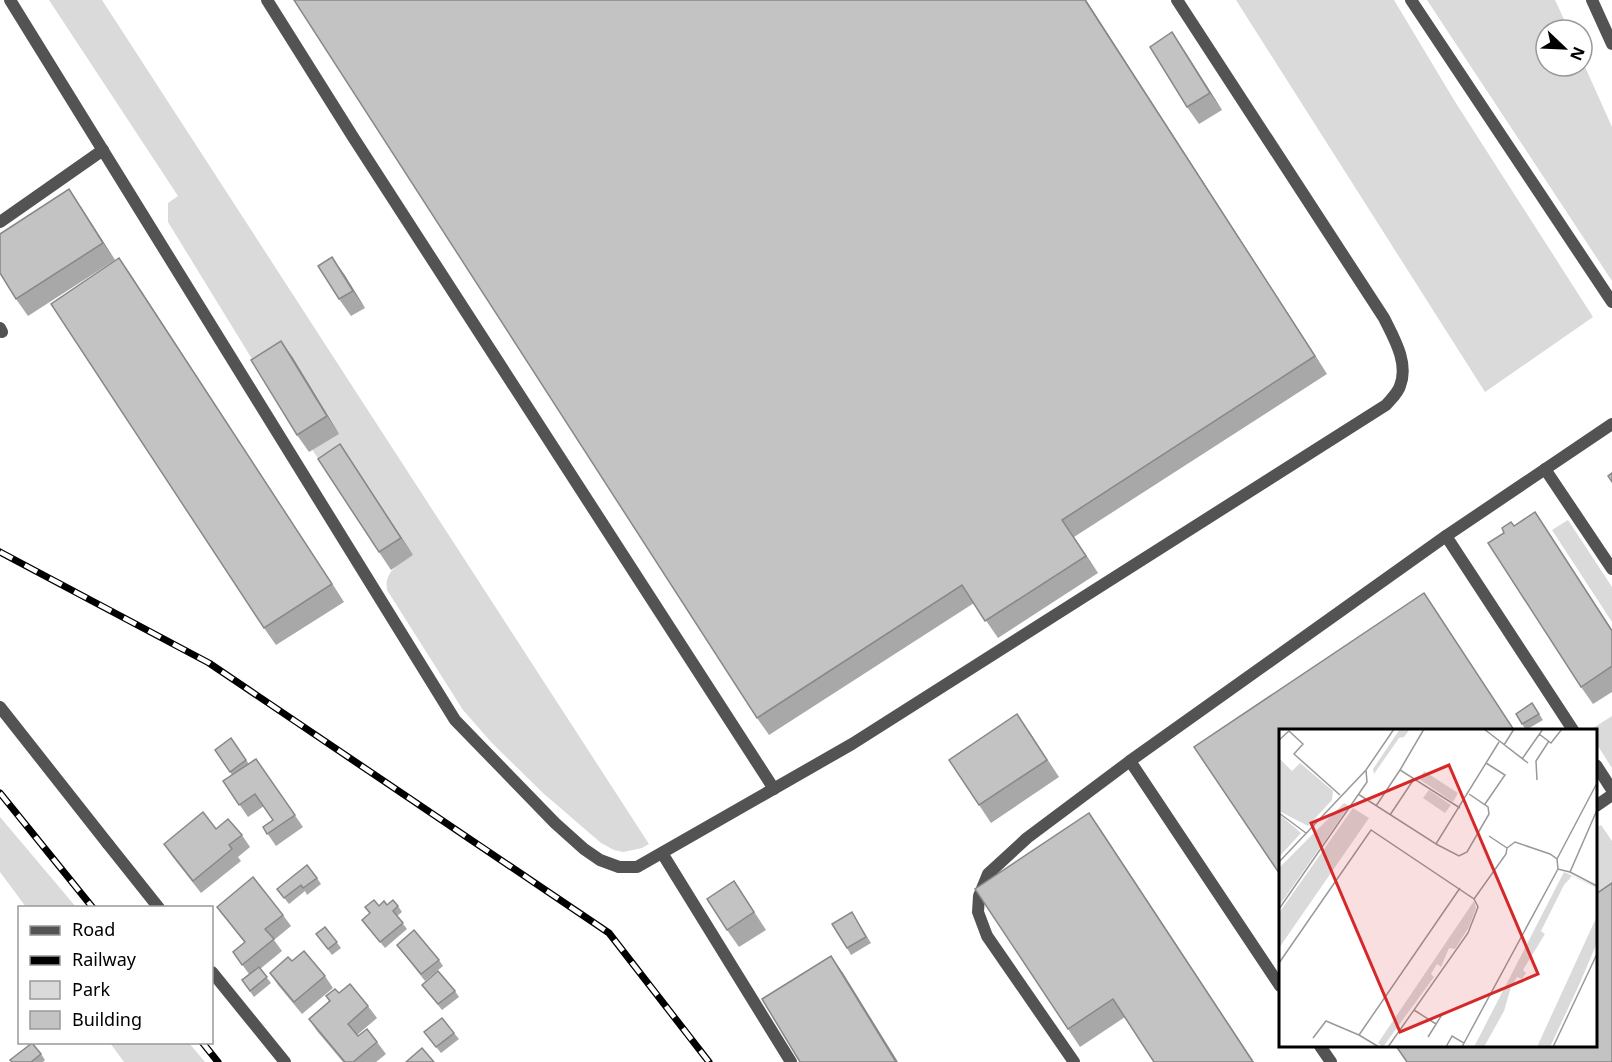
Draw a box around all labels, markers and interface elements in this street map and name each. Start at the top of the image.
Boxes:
north arrow [1534,18,1594,78]
text: N [1565,44,1590,64]
inset map [1279,729,1597,1047]
legend [18,906,213,1044]
text: Road [72,917,115,941]
text: Railway [72,947,137,971]
text: Park [72,977,110,1001]
text: Building [72,1007,142,1031]

